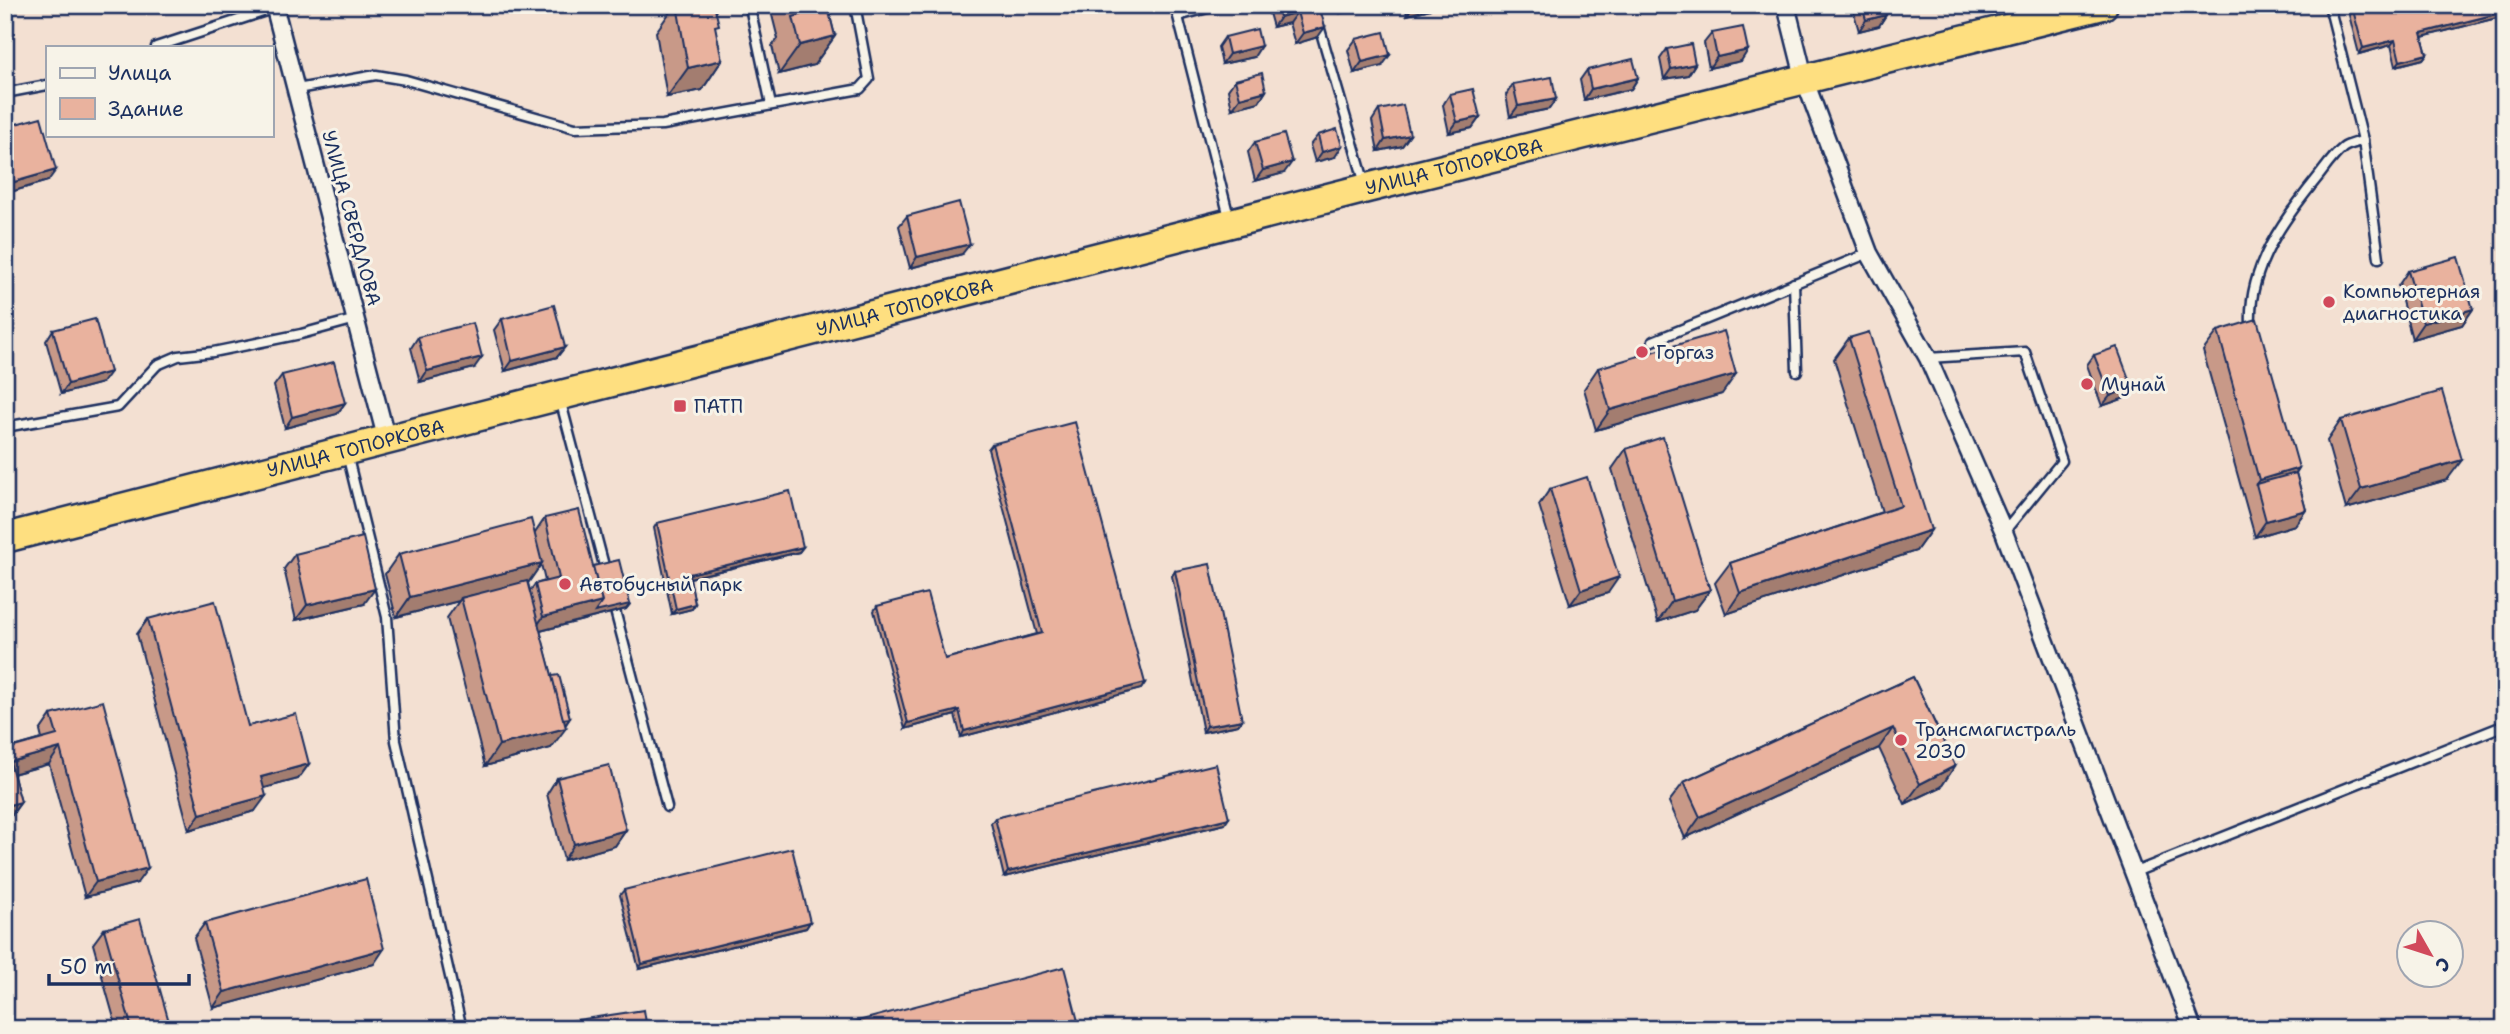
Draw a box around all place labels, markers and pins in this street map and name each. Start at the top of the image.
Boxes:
place label: Компьютерная диагностика [2343,279,2480,326]
marker: Компьютерная диагностика [2321,294,2337,310]
place label: Горгаз [1656,340,1714,365]
marker: Горгаз [1634,344,1650,360]
place label: Мунай [2101,372,2166,397]
marker: Мунай [2079,376,2095,392]
place label: ПАТП [694,394,743,419]
marker: ПАТП [672,398,688,414]
place label: Автобусный парк [579,572,742,597]
marker: Автобусный парк [557,576,573,592]
place label: Трансмагистраль 2030 [1915,717,2076,764]
marker: Трансмагистраль 2030 [1893,732,1909,748]

